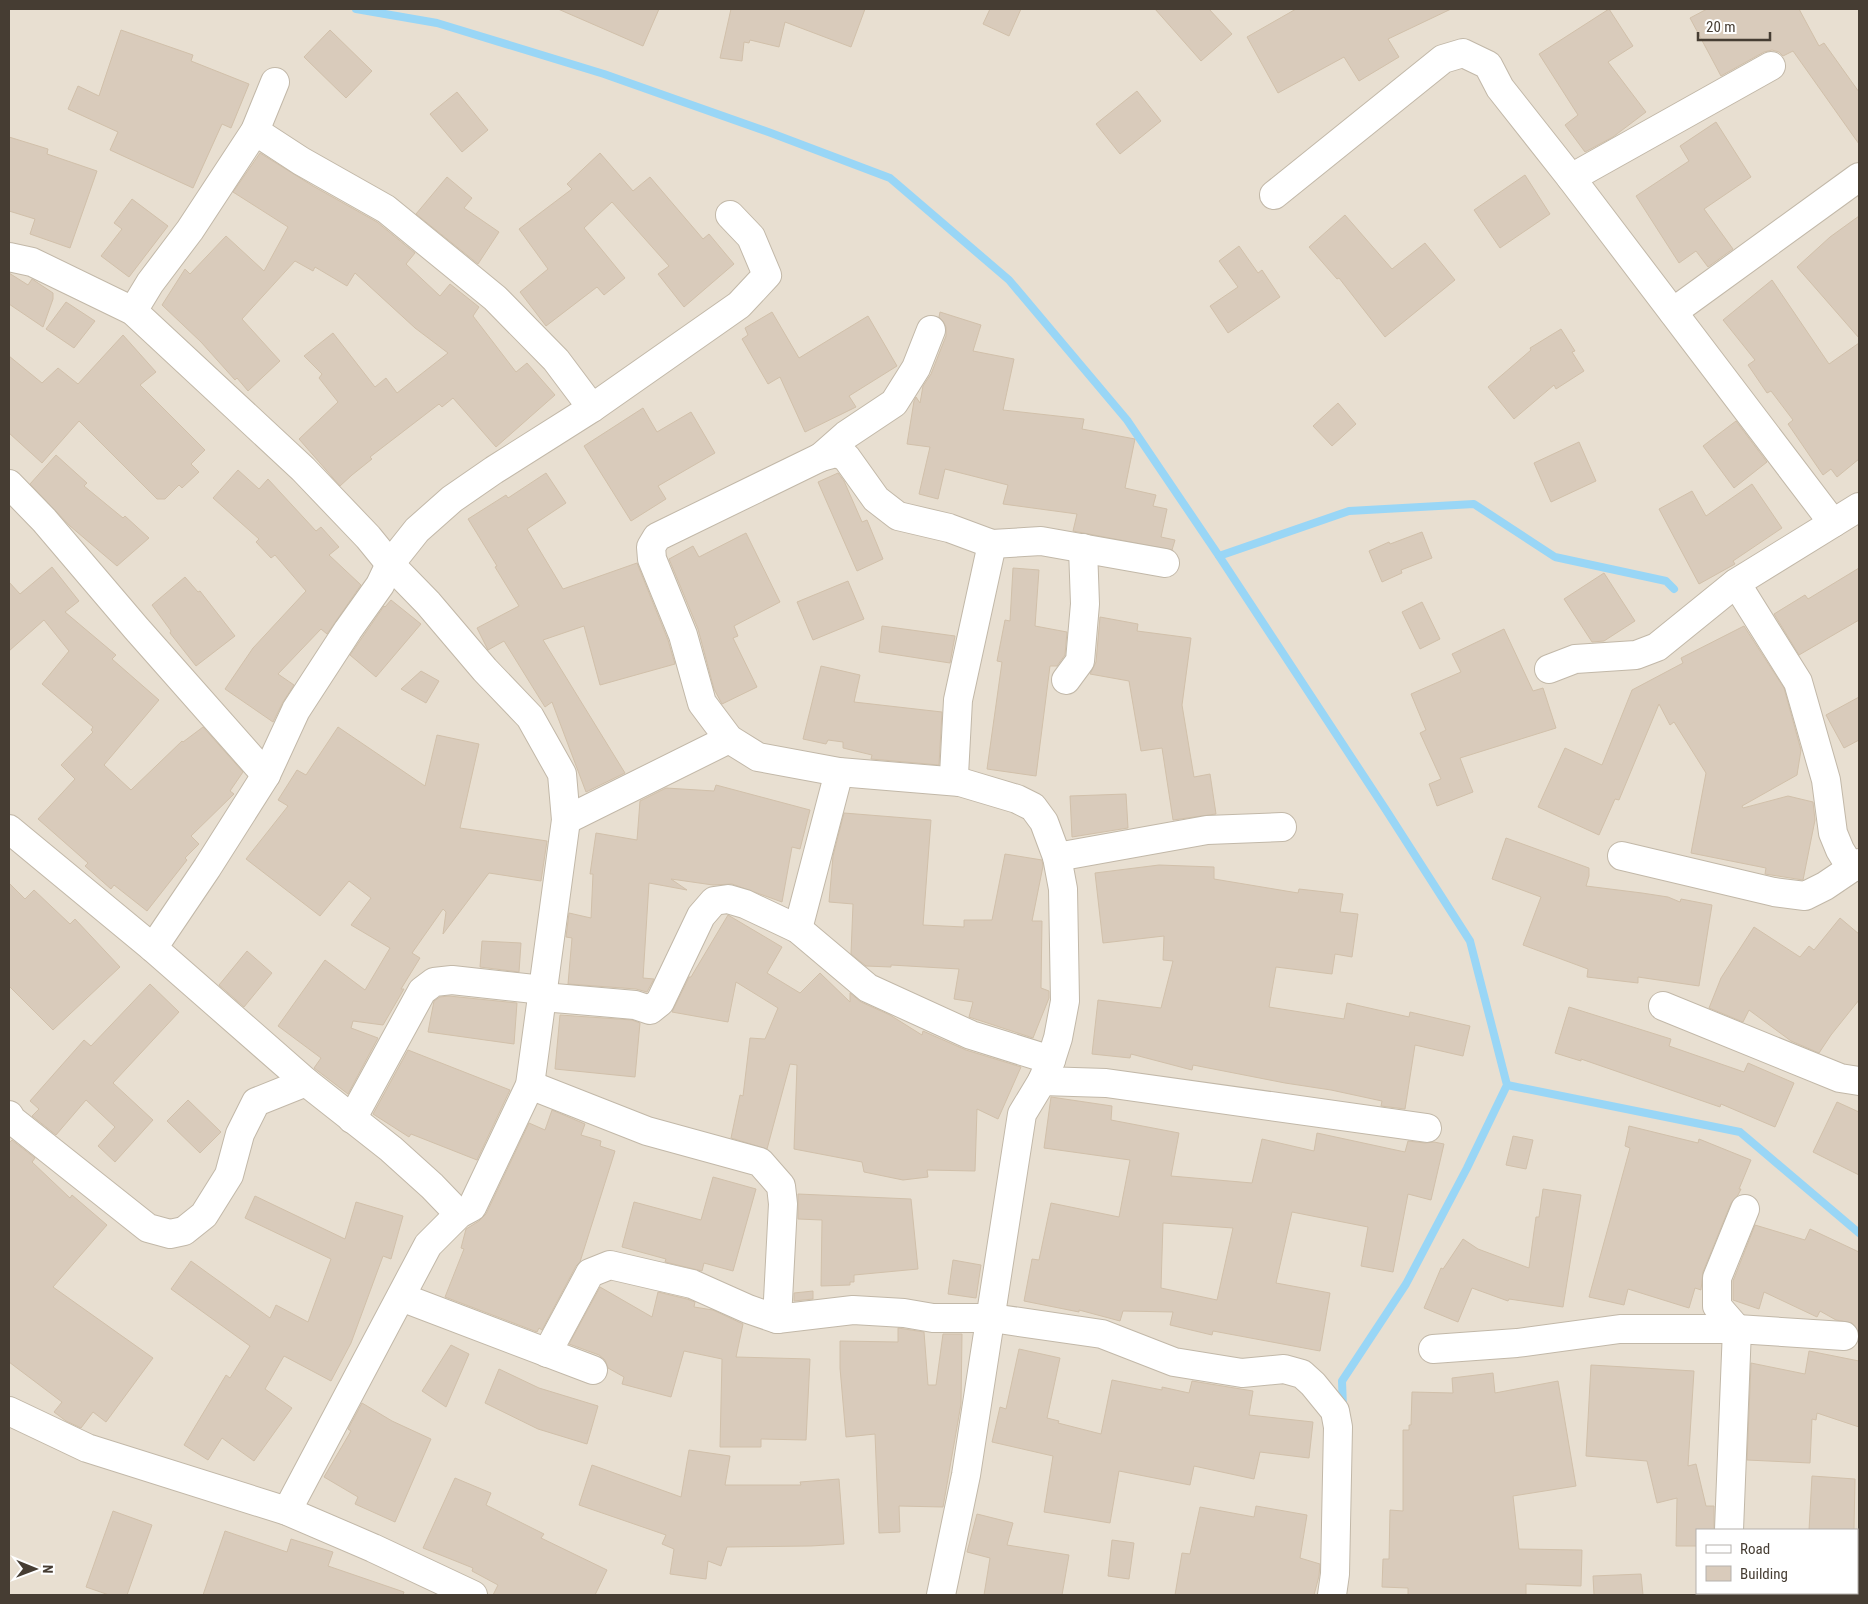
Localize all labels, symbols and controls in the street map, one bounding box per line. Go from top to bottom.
scale bar [1698,10,1770,42]
text: 20 m [1706,18,1736,36]
legend [1696,1529,1858,1594]
text: Road [1740,1540,1770,1558]
north arrow [10,1544,60,1594]
text: N [40,1565,56,1574]
text: Building [1740,1565,1788,1583]

